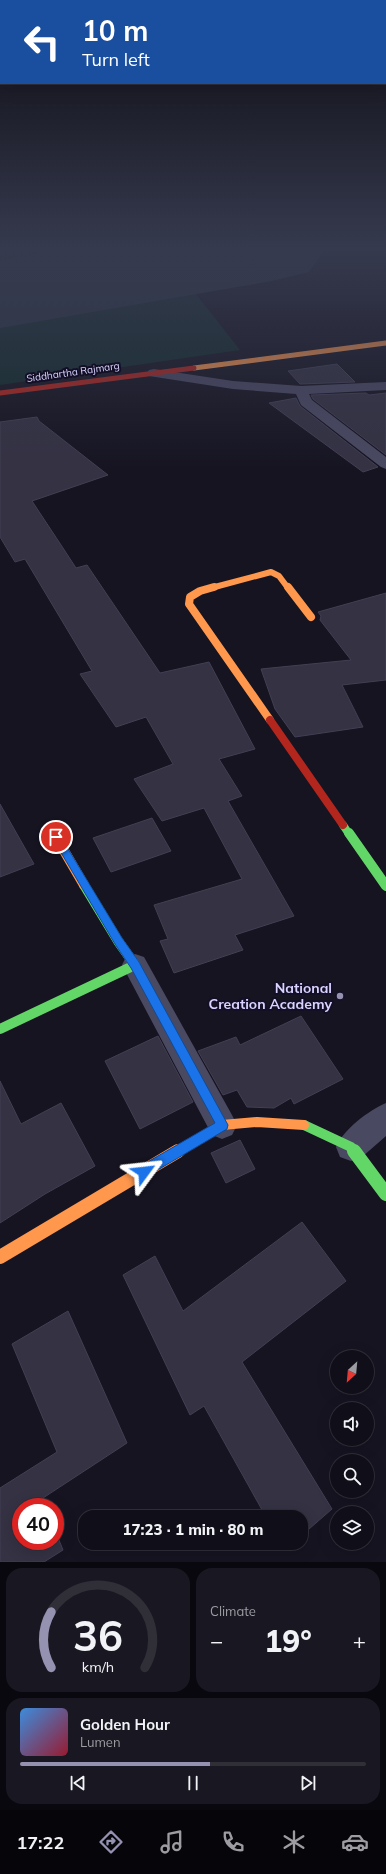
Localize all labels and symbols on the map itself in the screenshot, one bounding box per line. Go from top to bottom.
street label: Siddhartha Rajmarg [26,359,120,385]
pin [39,820,73,854]
place label: National Creation Academy [209,979,332,1013]
marker: National Creation Academy [335,991,345,1001]
position arrow [123,1151,165,1193]
north arrow [330,1350,374,1394]
speed limit sign: 40 [12,1498,64,1550]

